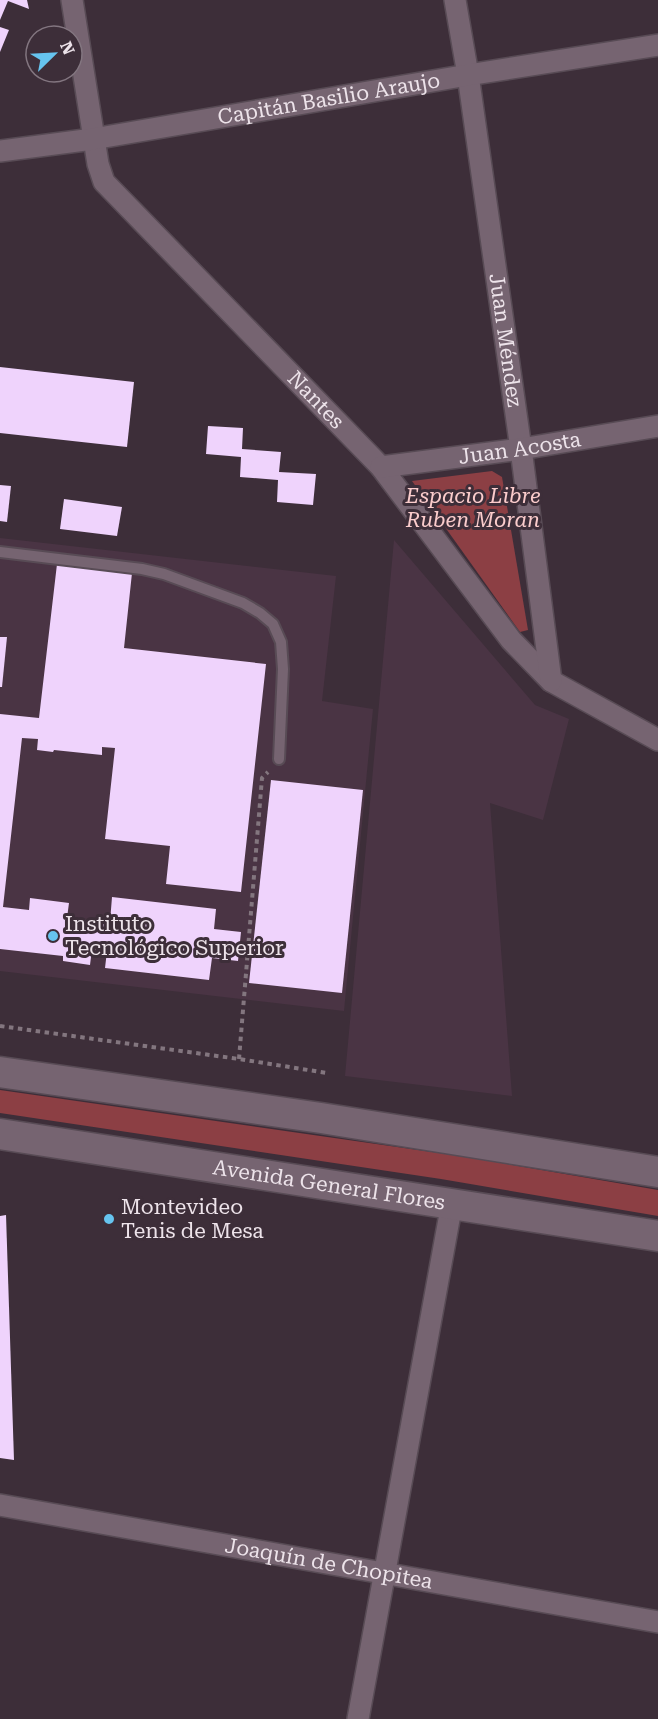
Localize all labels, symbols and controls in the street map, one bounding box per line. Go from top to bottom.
north arrow [24,24,84,84]
text: N [56,39,78,58]
street label: Capitán Basilio Araujo [216,68,442,130]
street label: Juan Méndez [484,272,527,409]
street label: Nantes [283,366,349,434]
street label: Juan Acosta [457,427,583,469]
park label: Espacio Libre Ruben Moran [404,484,541,532]
place label: Instituto Tecnológico Superior [65,912,284,960]
marker: Instituto Tecnológico Superior [46,929,60,943]
street label: Avenida General Flores [211,1155,447,1215]
place label: Montevideo Tenis de Mesa [121,1195,264,1243]
marker: Montevideo Tenis de Mesa [102,1212,116,1226]
street label: Joaquín de Chopitea [223,1533,435,1594]

